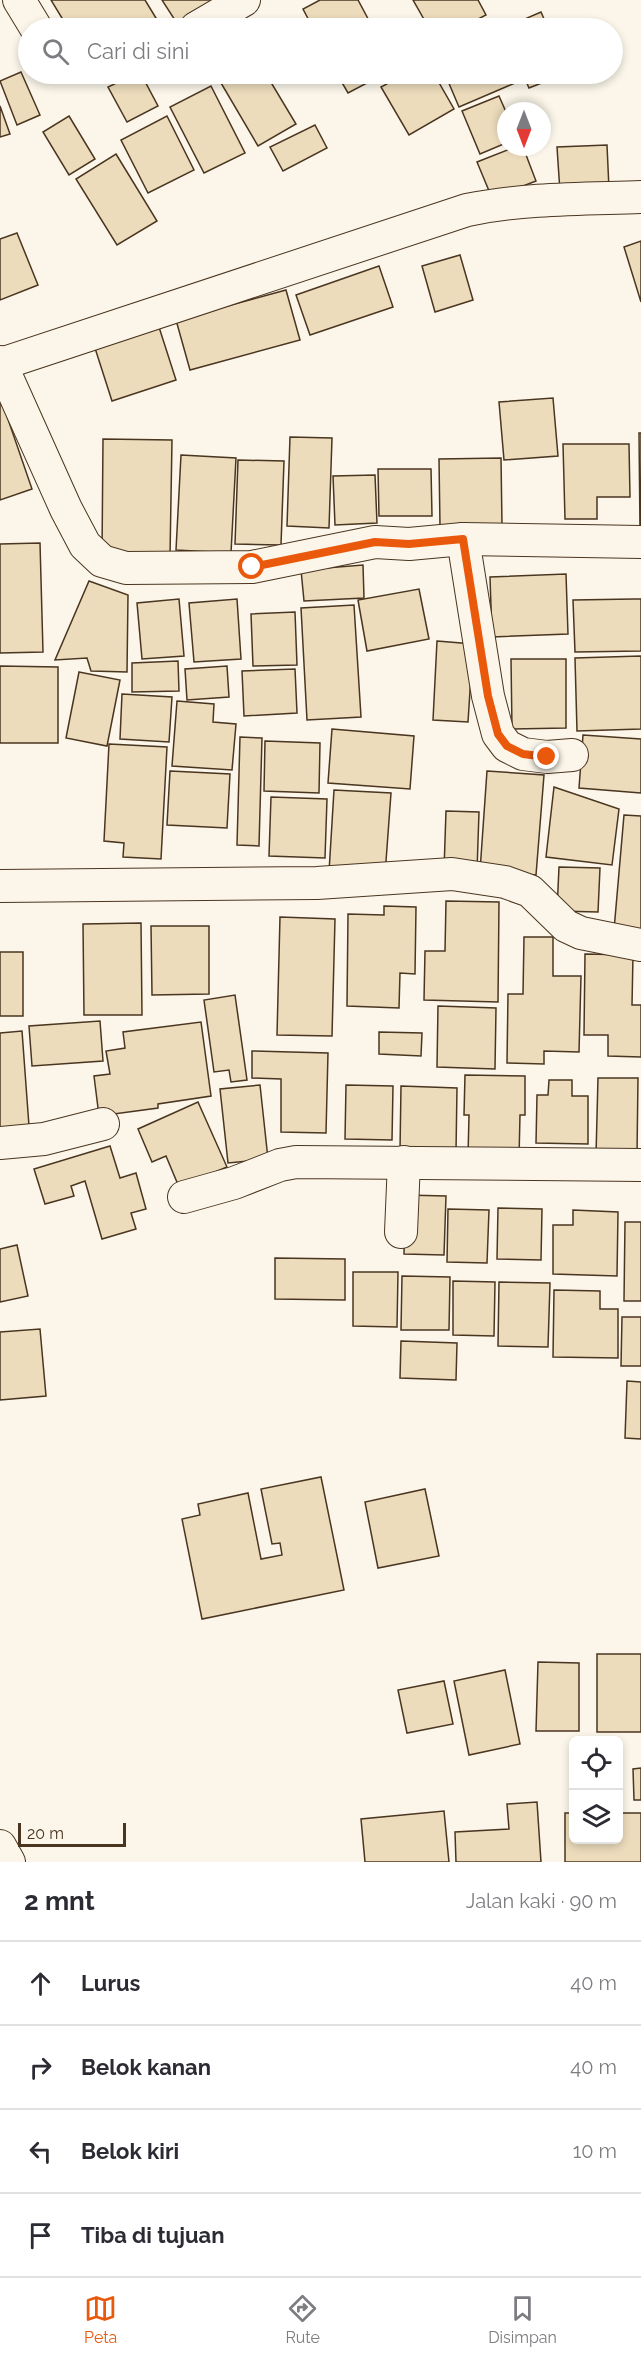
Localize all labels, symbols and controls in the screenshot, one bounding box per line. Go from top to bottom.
search box [18,18,623,84]
icon: search [39,35,72,68]
text: Cari di sini [87,38,189,64]
north arrow [497,102,551,156]
route start [238,553,264,579]
route end [533,743,559,769]
map controls [569,1736,623,1844]
button: locate [569,1736,623,1790]
button: layers [569,1790,623,1844]
scale bar [18,1820,126,1848]
text: 20 m [27,1824,64,1843]
text: 2 mnt [24,1886,95,1916]
text: Jalan kaki · 90 m [466,1889,617,1913]
icon: ahead [24,1967,57,2000]
text: Lurus [81,1970,140,1996]
text: 40 m [570,1971,617,1995]
icon: right [24,2051,57,2084]
text: Belok kanan [81,2054,211,2080]
text: 40 m [570,2055,617,2079]
icon: left [24,2135,57,2168]
text: Belok kiri [81,2138,179,2164]
text: 10 m [573,2139,617,2163]
icon: arrive [24,2219,57,2252]
text: Tiba di tujuan [81,2222,224,2248]
tab: Peta [84,2292,117,2347]
tab: Rute [285,2292,320,2347]
tab: Disimpan [488,2292,557,2347]

